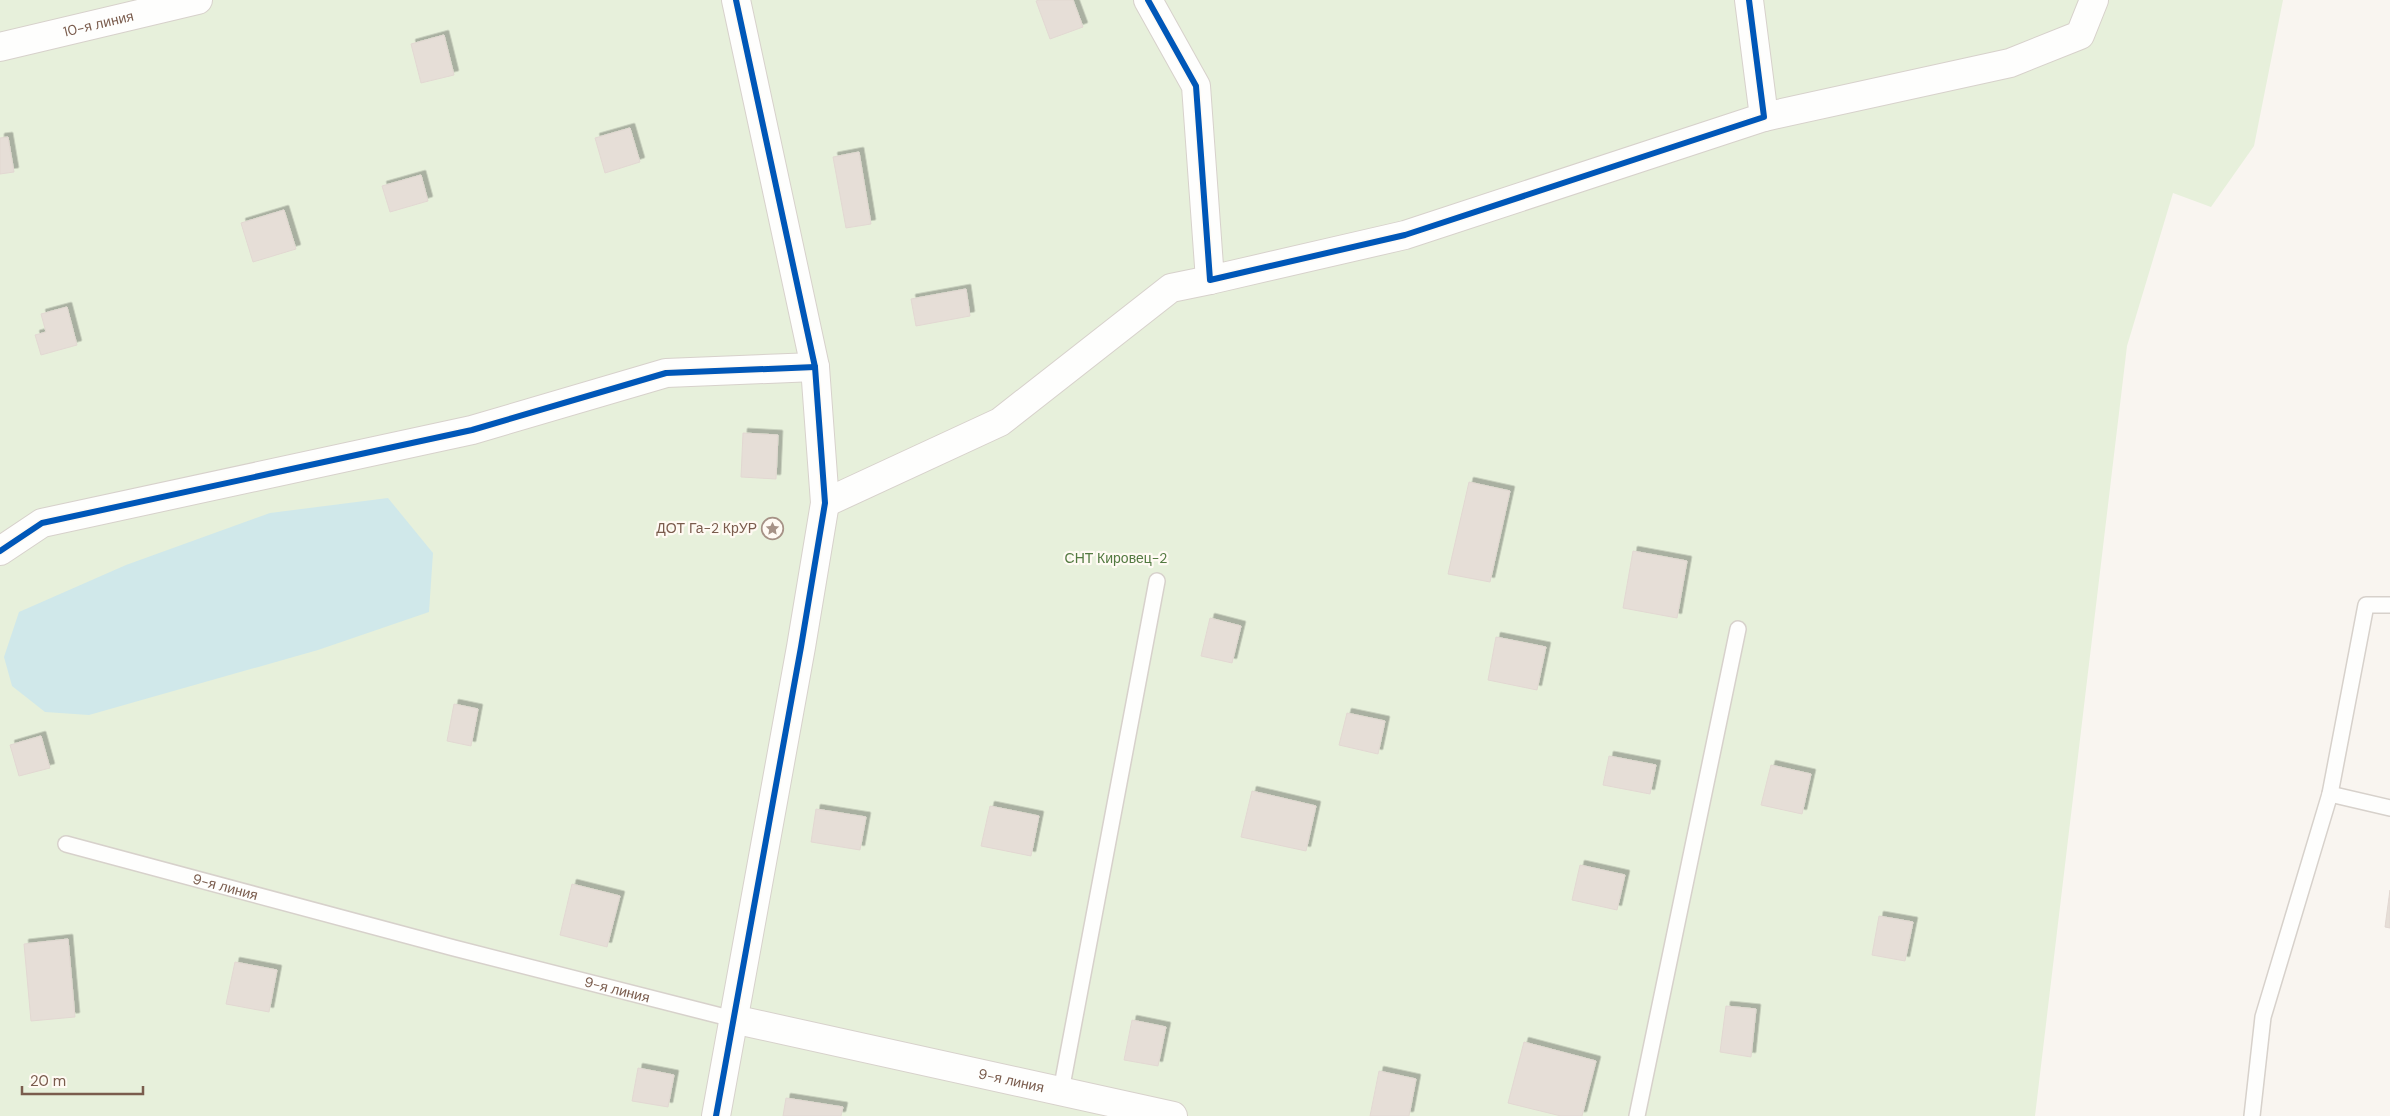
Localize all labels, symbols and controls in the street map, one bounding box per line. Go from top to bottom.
street label: 10-я линия [61,7,135,41]
place icon: ДОТ Га-2 КрУР [761,516,785,540]
place label: ДОТ Га-2 КрУР [656,519,757,537]
park label: СНТ Кировец-2 [1065,549,1167,567]
street label: 9-я линия [191,869,260,904]
street label: 9-я линия [582,973,652,1006]
scale bar [22,1064,144,1096]
street label: 9-я линия [977,1064,1046,1096]
text: 20 m [30,1071,66,1091]

